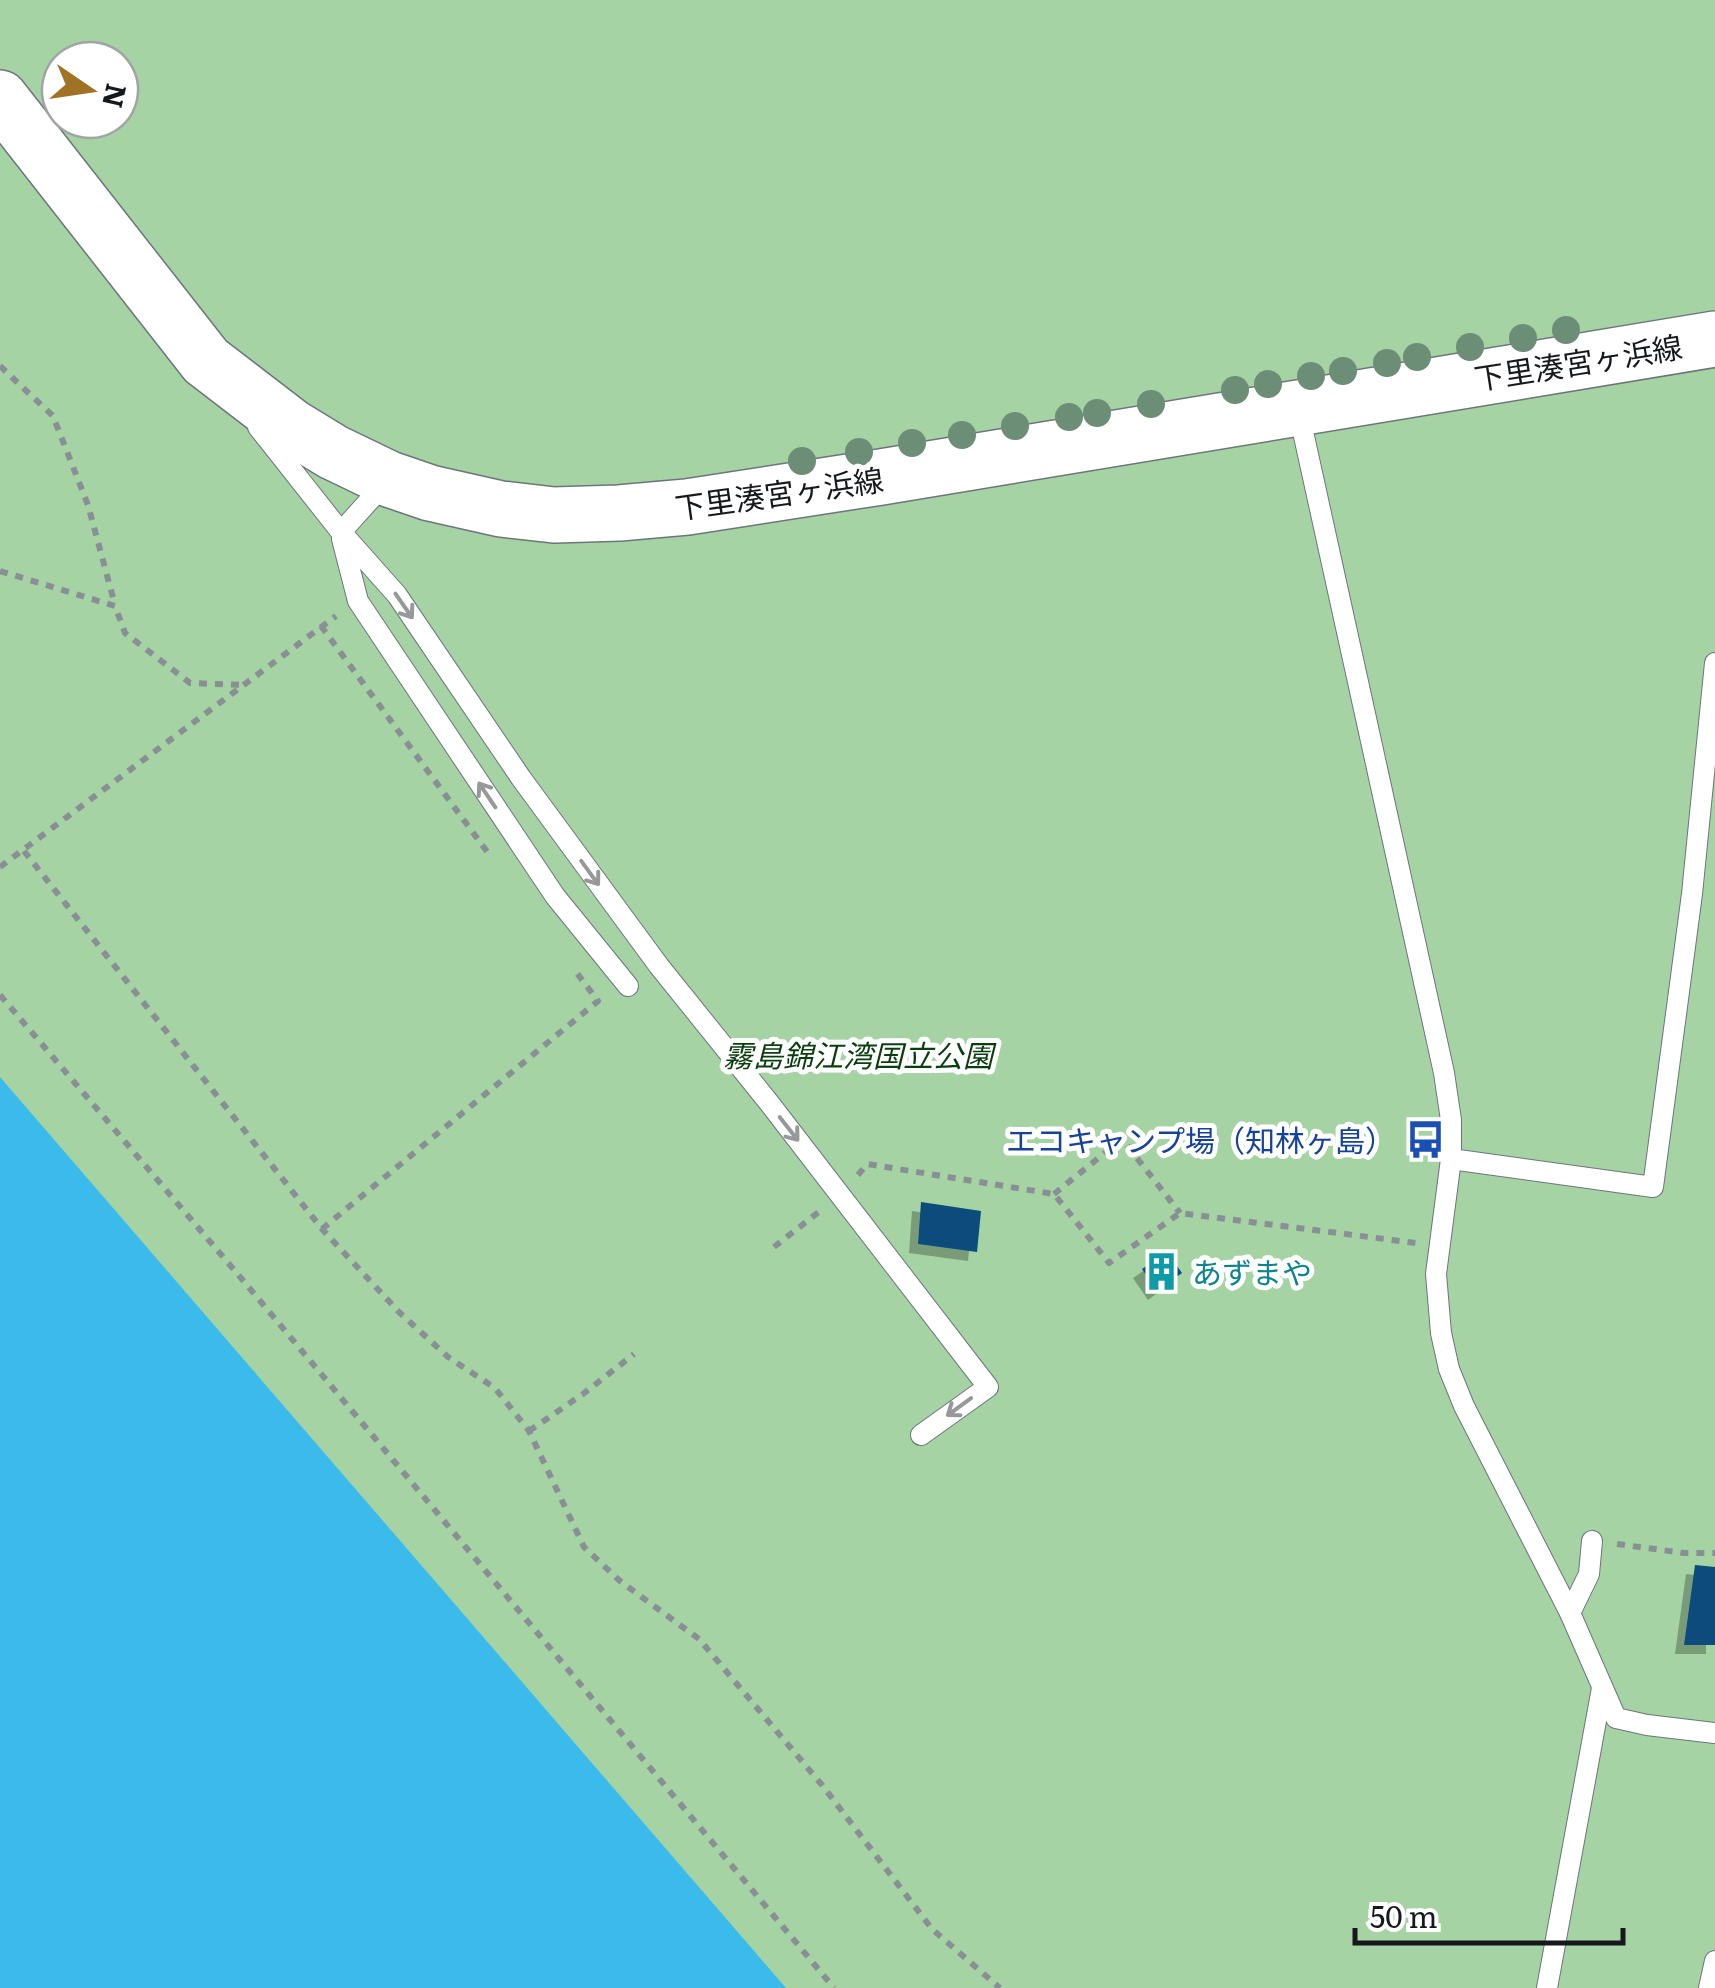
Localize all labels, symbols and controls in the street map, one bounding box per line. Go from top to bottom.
north arrow [40,40,140,140]
text: N [93,80,139,112]
street label: 下里湊宮ヶ浜線 [1471,323,1685,399]
street label: 下里湊宮ヶ浜線 [672,456,886,528]
one-way arrow [393,592,414,620]
one-way arrow [477,781,498,810]
one-way arrow [580,858,601,886]
park label: 霧島錦江湾国立公園 [723,1032,997,1076]
one-way arrow [778,1116,800,1142]
place label: エコキャンプ場（知林ヶ島） [1006,1117,1395,1161]
bus stop icon: エコキャンプ場（知林ヶ島） [1404,1118,1446,1160]
place label: あずまや [1192,1249,1312,1293]
building icon: あずまや [1141,1250,1183,1292]
one-way arrow [946,1396,974,1417]
scale bar [1355,1883,1622,1945]
text: 50 m [1370,1893,1438,1937]

